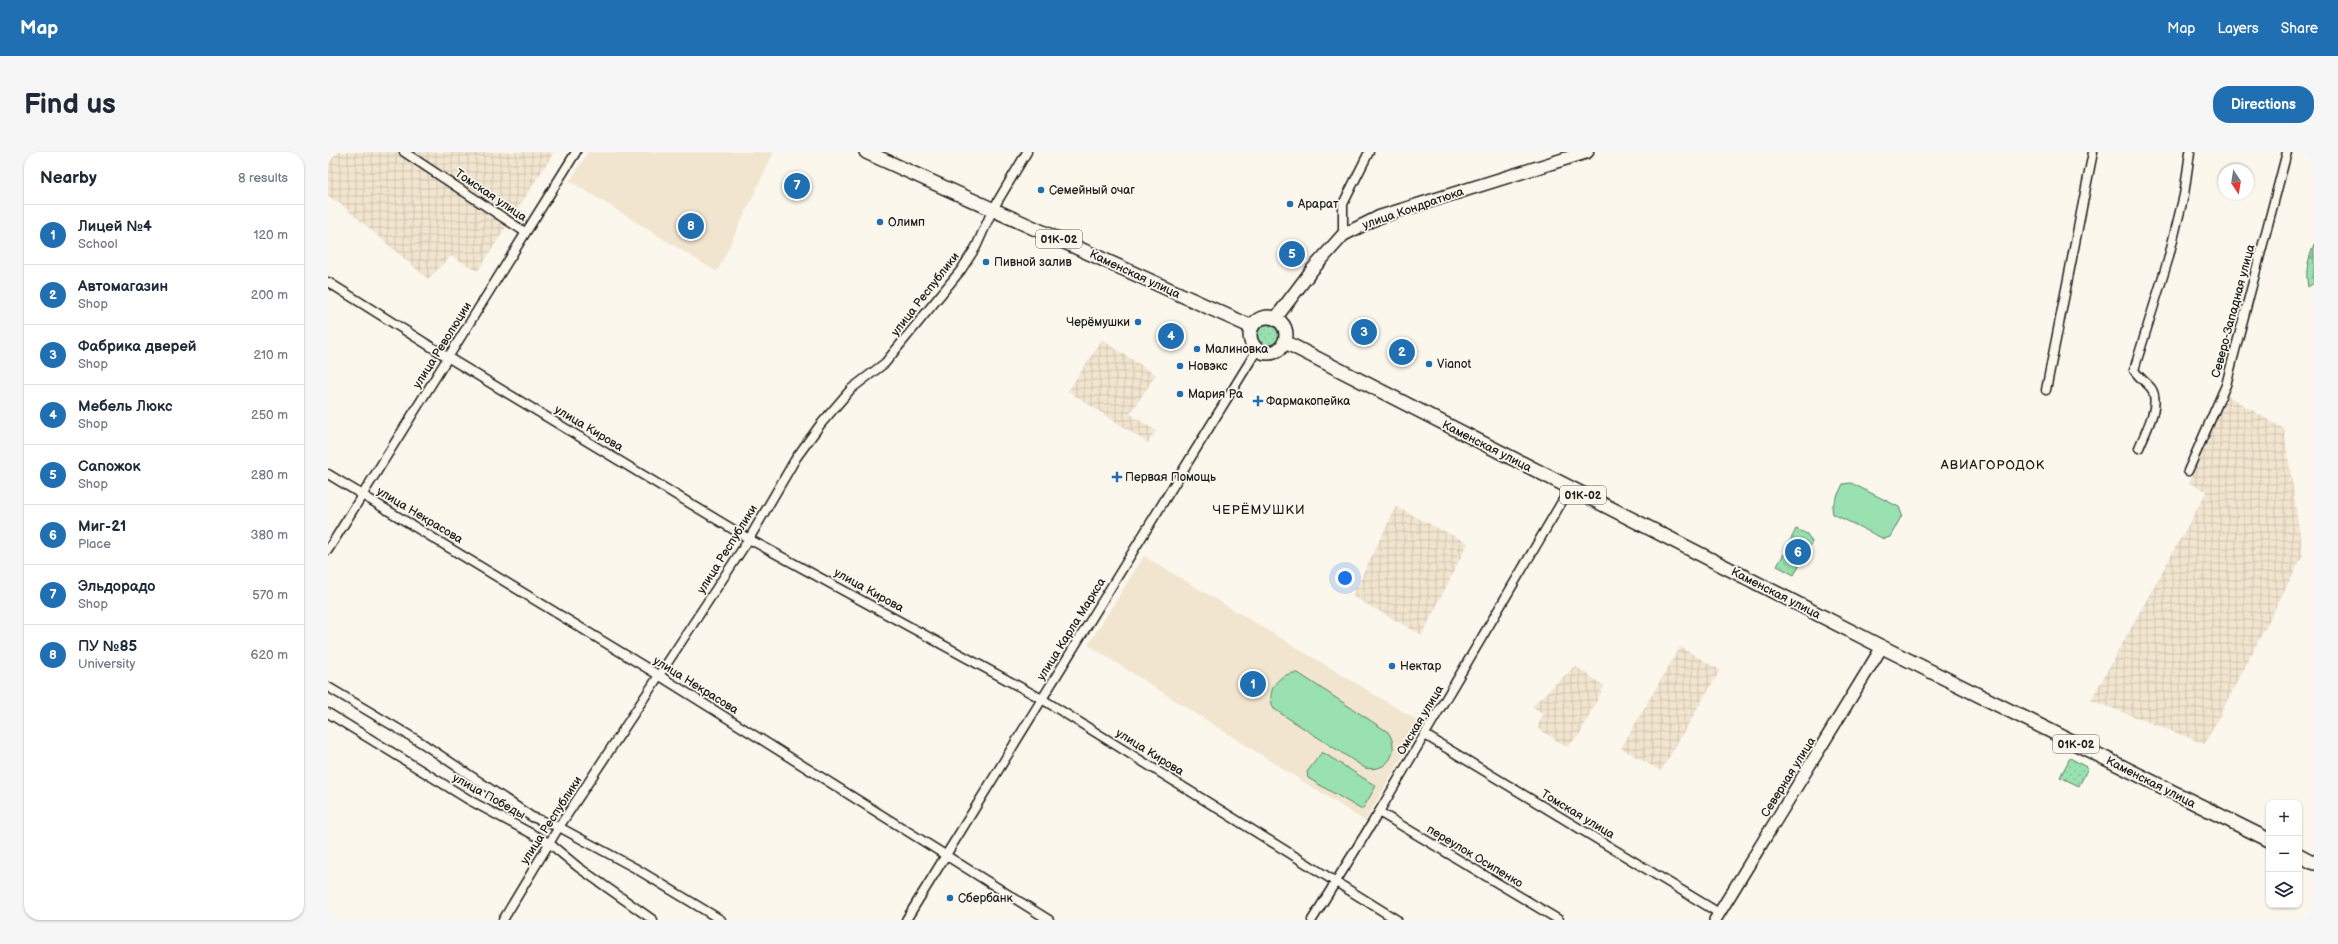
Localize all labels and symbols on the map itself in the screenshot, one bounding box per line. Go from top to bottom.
north arrow [2218,164,2254,200]
street label: Томская улица [452,166,529,225]
pin: 7 [784,171,810,201]
place label: Семейный очаг [1049,183,1135,198]
street label: улица Кондратюка [1361,184,1466,233]
marker: Семейный очаг [1036,185,1046,195]
place label: Арарат [1297,197,1339,212]
marker: Арарат [1285,199,1295,209]
pin: 8 [678,211,704,241]
place label: Олимп [888,215,925,230]
marker: Олимп [875,217,885,227]
road number: 01К-02 [1036,230,1082,248]
pin: 5 [1279,239,1305,269]
street label: Северо-Западная улица [2208,243,2259,380]
street label: Каменская улица [1087,247,1183,302]
street label: улица Республики [888,249,963,339]
place label: Пивной залив [994,255,1072,270]
marker: Пивной залив [981,257,991,267]
street label: улица Революции [410,299,475,391]
place label: Черёмушки [1066,315,1130,330]
marker: Черёмушки [1133,317,1143,327]
pin: 3 [1351,317,1377,347]
pin: 4 [1158,321,1184,351]
pin: 2 [1389,337,1415,367]
place label: Малиновка [1205,342,1268,357]
marker: Малиновка [1192,344,1202,354]
place label: Vianot [1437,357,1471,372]
place label: Новэкс [1188,359,1228,374]
marker: Vianot [1424,359,1434,369]
marker: Новэкс [1175,361,1185,371]
place label: Мария Ра [1188,387,1243,402]
marker: Мария Ра [1175,389,1185,399]
place label: Фармакопейка [1266,394,1350,409]
marker: Фармакопейка [1253,396,1263,406]
street label: улица Кирова [552,402,626,455]
street label: Каменская улица [1439,417,1534,475]
district label: АВИАГОРОДОК [1940,457,2045,473]
place label: Первая Помощь [1125,470,1216,485]
marker: Первая Помощь [1112,472,1122,482]
street label: улица Некрасова [374,484,466,547]
road number: 01К-02 [1560,486,1606,504]
street label: улица Республики [694,502,761,597]
district label: ЧЕРЁМУШКИ [1212,502,1306,518]
pin: 6 [1785,537,1811,567]
street label: Каменская улица [1728,564,1823,622]
street label: улица Кирова [831,565,906,616]
your location [1335,568,1355,588]
street label: улица Карла Маркса [1034,575,1109,683]
street label: улица Некрасова [650,653,741,718]
place label: Нектар [1400,659,1441,674]
marker: Нектар [1387,661,1397,671]
pin: 1 [1240,669,1266,699]
street label: Омская улица [1394,683,1447,758]
street label: улица Кирова [1113,726,1186,779]
street label: Северная улица [1758,734,1819,820]
road number: 01К-02 [2053,735,2099,753]
street label: Каменская улица [2103,753,2198,811]
street label: улица Победы [450,770,528,823]
street label: улица Республики [517,773,586,867]
street label: Томская улица [1538,787,1617,842]
street label: переулок Осипенко [1424,822,1525,891]
place label: Сбербанк [958,891,1014,906]
marker: Сбербанк [945,893,955,903]

